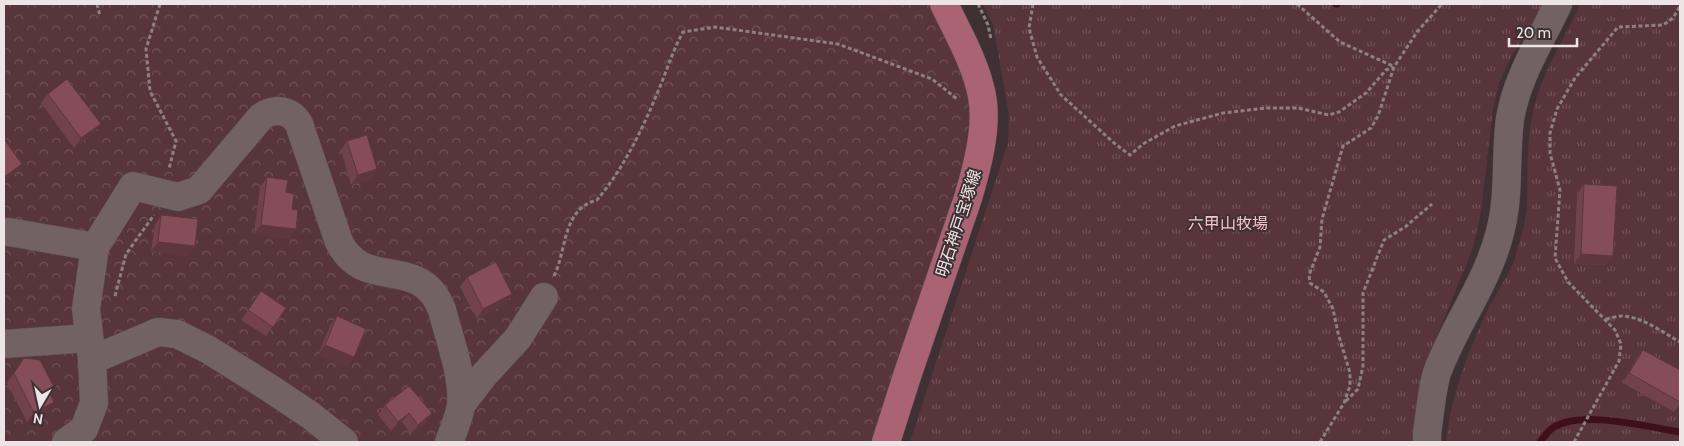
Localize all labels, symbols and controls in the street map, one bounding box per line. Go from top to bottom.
scale bar [1509,15,1576,47]
text: 20 m [1516,24,1551,42]
street label: 明石神戸宝塚線 [932,167,985,279]
park label: 六甲山牧場 [1188,214,1268,233]
north arrow [15,381,65,431]
text: N [32,409,44,429]

